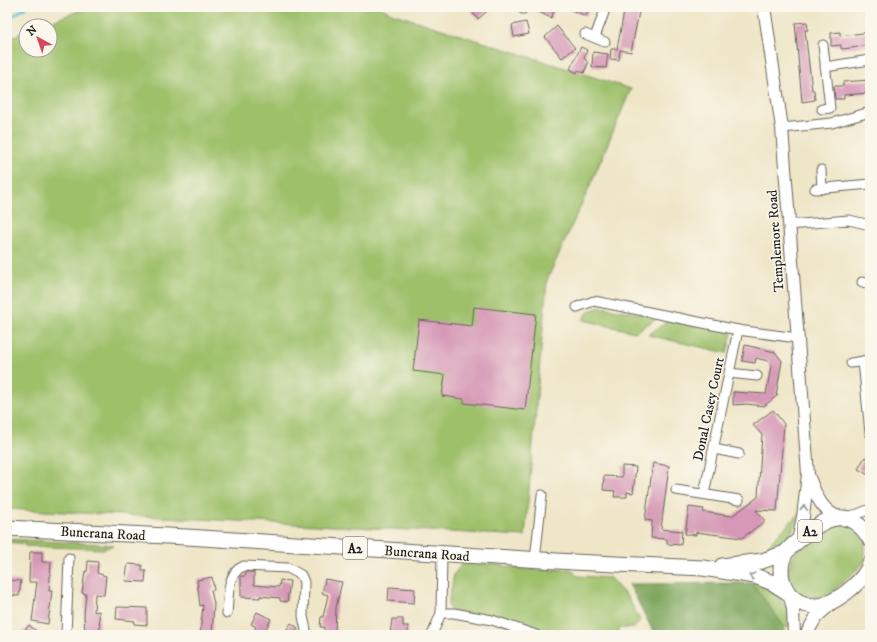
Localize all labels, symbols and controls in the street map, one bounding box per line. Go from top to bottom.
north arrow [18,18,58,58]
text: N [24,23,40,39]
street label: Templemore Road [763,189,789,293]
street label: Donal Casey Court [689,355,729,463]
one-way arrow [800,505,809,511]
road number: A2 [798,520,822,542]
street label: Buncrana Road [60,523,146,545]
road number: A2 [343,537,367,559]
street label: Buncrana Road [384,542,470,566]
one-way arrow [748,572,755,581]

